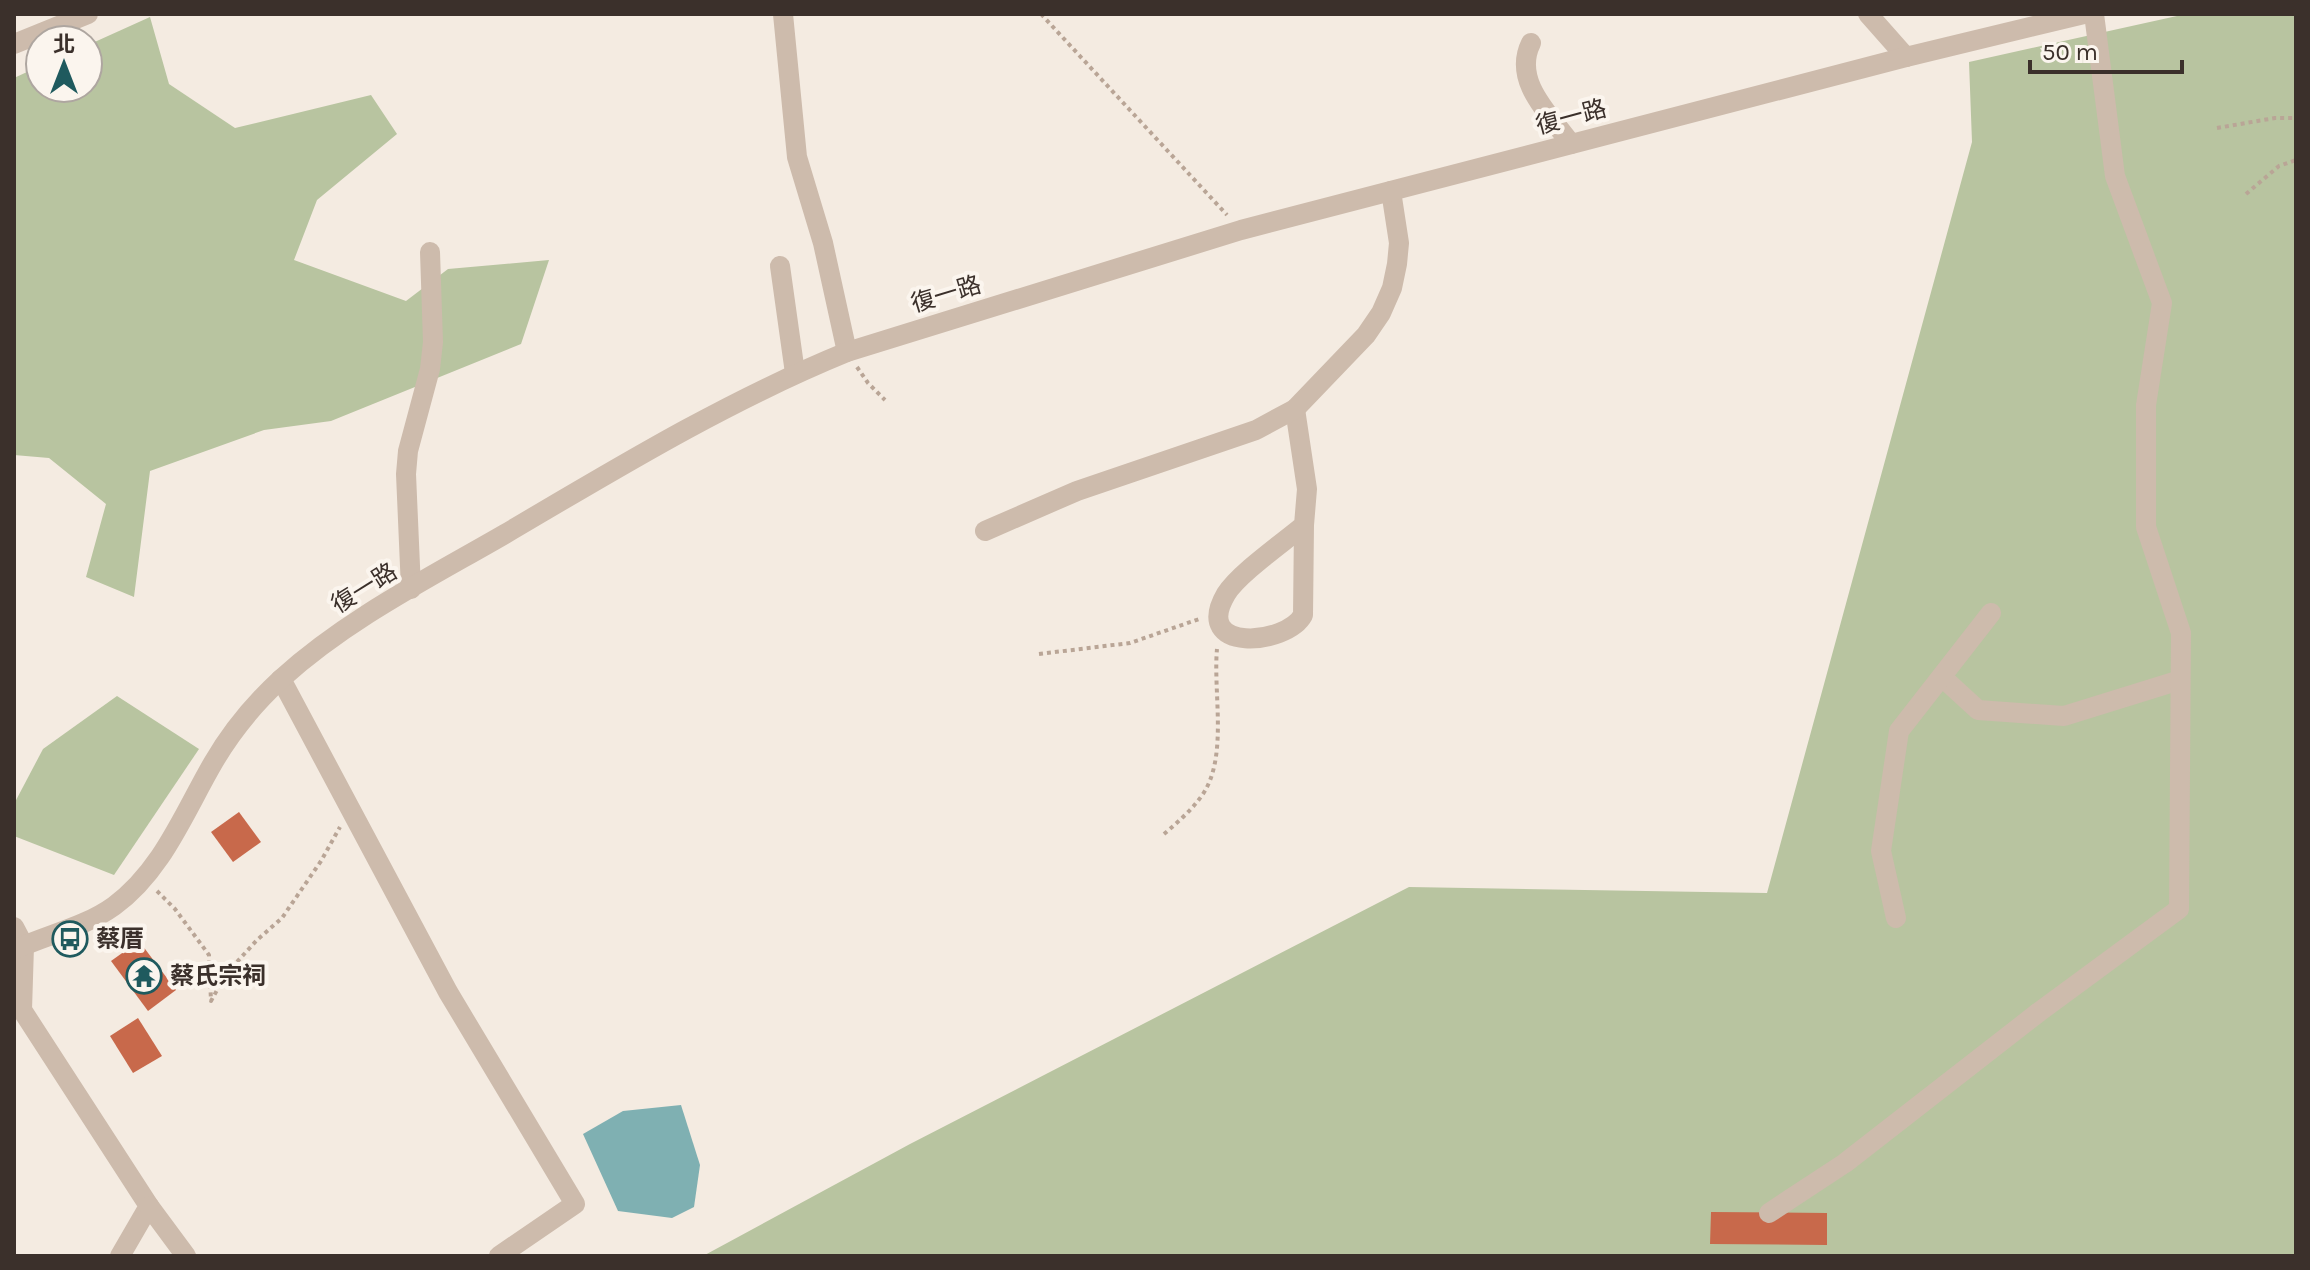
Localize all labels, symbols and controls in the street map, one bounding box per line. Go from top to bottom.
north arrow [24,24,104,104]
scale bar [2030,24,2182,74]
text: 北 [53,32,75,58]
text: 50 m [2042,38,2098,66]
street label: 復一路 [1533,94,1609,140]
street label: 復一路 [907,270,985,318]
street label: 復一路 [326,557,402,619]
bus stop icon: 蔡厝 [51,920,89,958]
place label: 蔡厝 [96,925,144,953]
temple icon: 蔡氏宗祠 [125,957,163,995]
place label: 蔡氏宗祠 [170,962,266,990]

